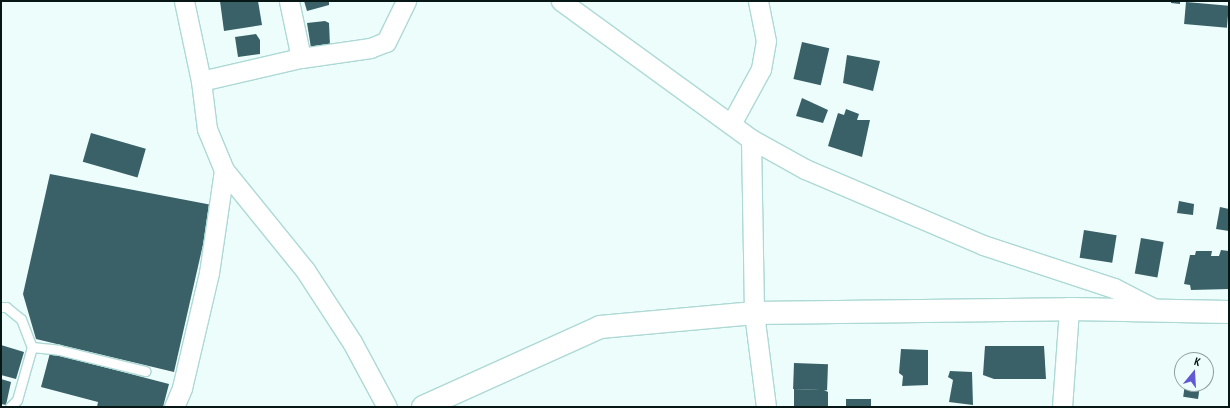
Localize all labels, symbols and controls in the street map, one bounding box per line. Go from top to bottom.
north arrow [1174,352,1214,392]
text: K [1193,354,1202,369]

